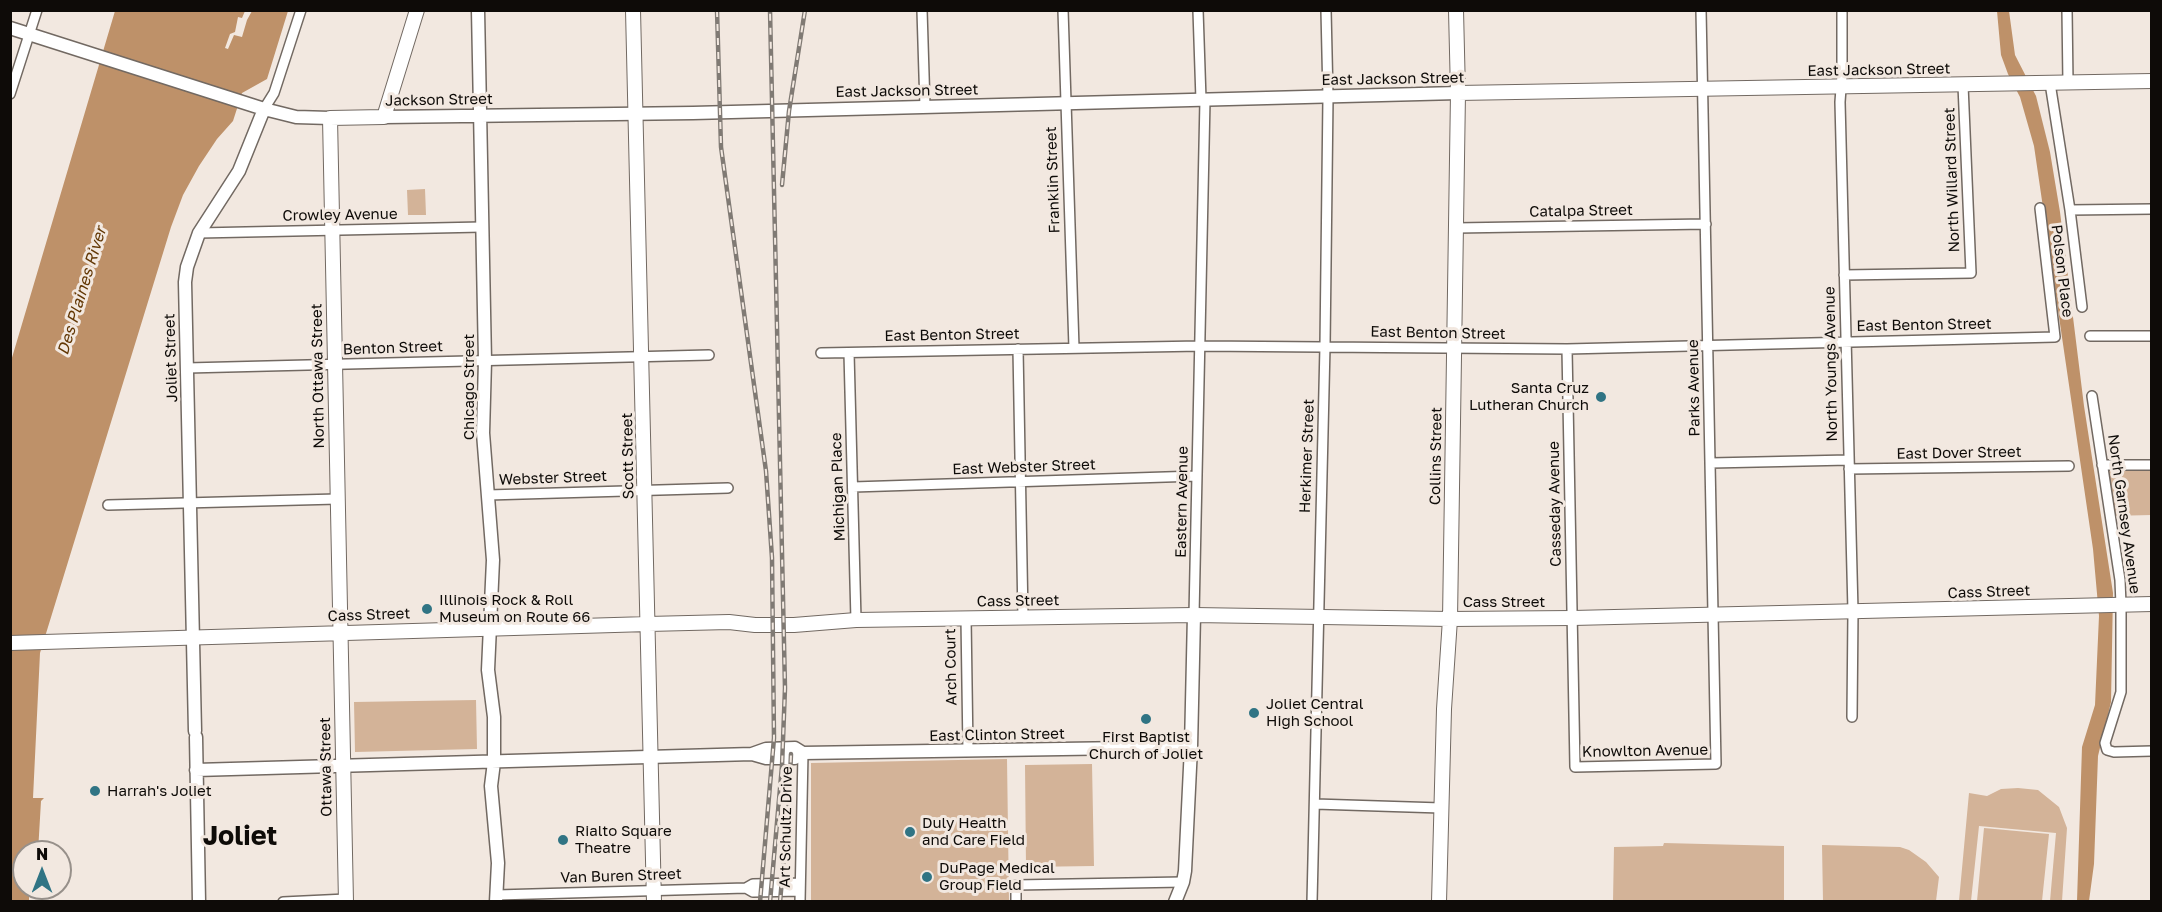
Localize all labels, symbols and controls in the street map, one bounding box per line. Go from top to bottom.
street label: East Jackson Street [1807,60,1951,80]
street label: East Jackson Street [1321,69,1465,89]
street label: East Jackson Street [835,81,979,101]
street label: Jackson Street [385,90,493,110]
street label: North Willard Street [1940,107,1964,253]
street label: Franklin Street [1042,126,1064,234]
street label: Catalpa Street [1529,201,1633,221]
street label: Crowley Avenue [282,205,398,225]
street label: Polson Place [2047,224,2077,318]
water label: Des Plaines River [53,225,111,357]
street label: North Youngs Avenue [1821,286,1841,442]
street label: North Ottawa Street [308,303,328,449]
street label: Joliet Street [160,313,182,403]
street label: East Benton Street [1856,315,1992,335]
street label: East Benton Street [1370,323,1506,343]
street label: East Benton Street [884,325,1020,345]
street label: Chicago Street [460,334,478,440]
street label: Benton Street [343,337,443,359]
street label: Parks Avenue [1684,339,1704,437]
place label: Santa Cruz Lutheran Church [1469,379,1589,414]
marker: Santa Cruz Lutheran Church [1594,390,1608,404]
street label: Herkimer Street [1296,399,1318,513]
street label: Collins Street [1426,407,1446,505]
street label: Scott Street [618,412,638,500]
street label: Michigan Place [827,432,849,542]
street label: North Garnsey Avenue [2104,433,2144,595]
street label: Casseday Avenue [1545,441,1565,567]
street label: East Dover Street [1896,443,2022,463]
street label: Eastern Avenue [1172,446,1192,558]
street label: East Webster Street [952,456,1096,478]
street label: Webster Street [499,467,607,489]
street label: Cass Street [1947,582,2031,602]
place label: Illinois Rock & Roll Museum on Route 66 [439,591,590,626]
street label: Cass Street [976,591,1060,611]
street label: Cass Street [1463,593,1545,611]
marker: Illinois Rock & Roll Museum on Route 66 [420,602,434,616]
street label: Cass Street [327,605,411,625]
street label: Arch Court [941,628,961,706]
place label: Joliet Central High School [1266,695,1364,730]
marker: Joliet Central High School [1247,706,1261,720]
marker: First Baptist Church of Joliet [1139,712,1153,726]
street label: Ottawa Street [316,717,336,817]
street label: East Clinton Street [929,725,1065,745]
place label: First Baptist Church of Joliet [1089,728,1203,763]
street label: Knowlton Avenue [1582,741,1708,761]
street label: Art Schultz Drive [776,766,796,888]
place label: Harrah's Joliet [107,782,212,800]
marker: Harrah's Joliet [88,784,102,798]
place label: Duly Health and Care Field [922,814,1025,849]
district label: Joliet [203,820,277,852]
place label: Rialto Square Theatre [575,822,672,857]
marker: Duly Health and Care Field [903,825,917,839]
marker: Rialto Square Theatre [556,833,570,847]
north arrow [12,840,72,900]
text: N [36,844,48,864]
place label: DuPage Medical Group Field [939,859,1055,894]
street label: Van Buren Street [560,865,682,887]
marker: DuPage Medical Group Field [920,870,934,884]

